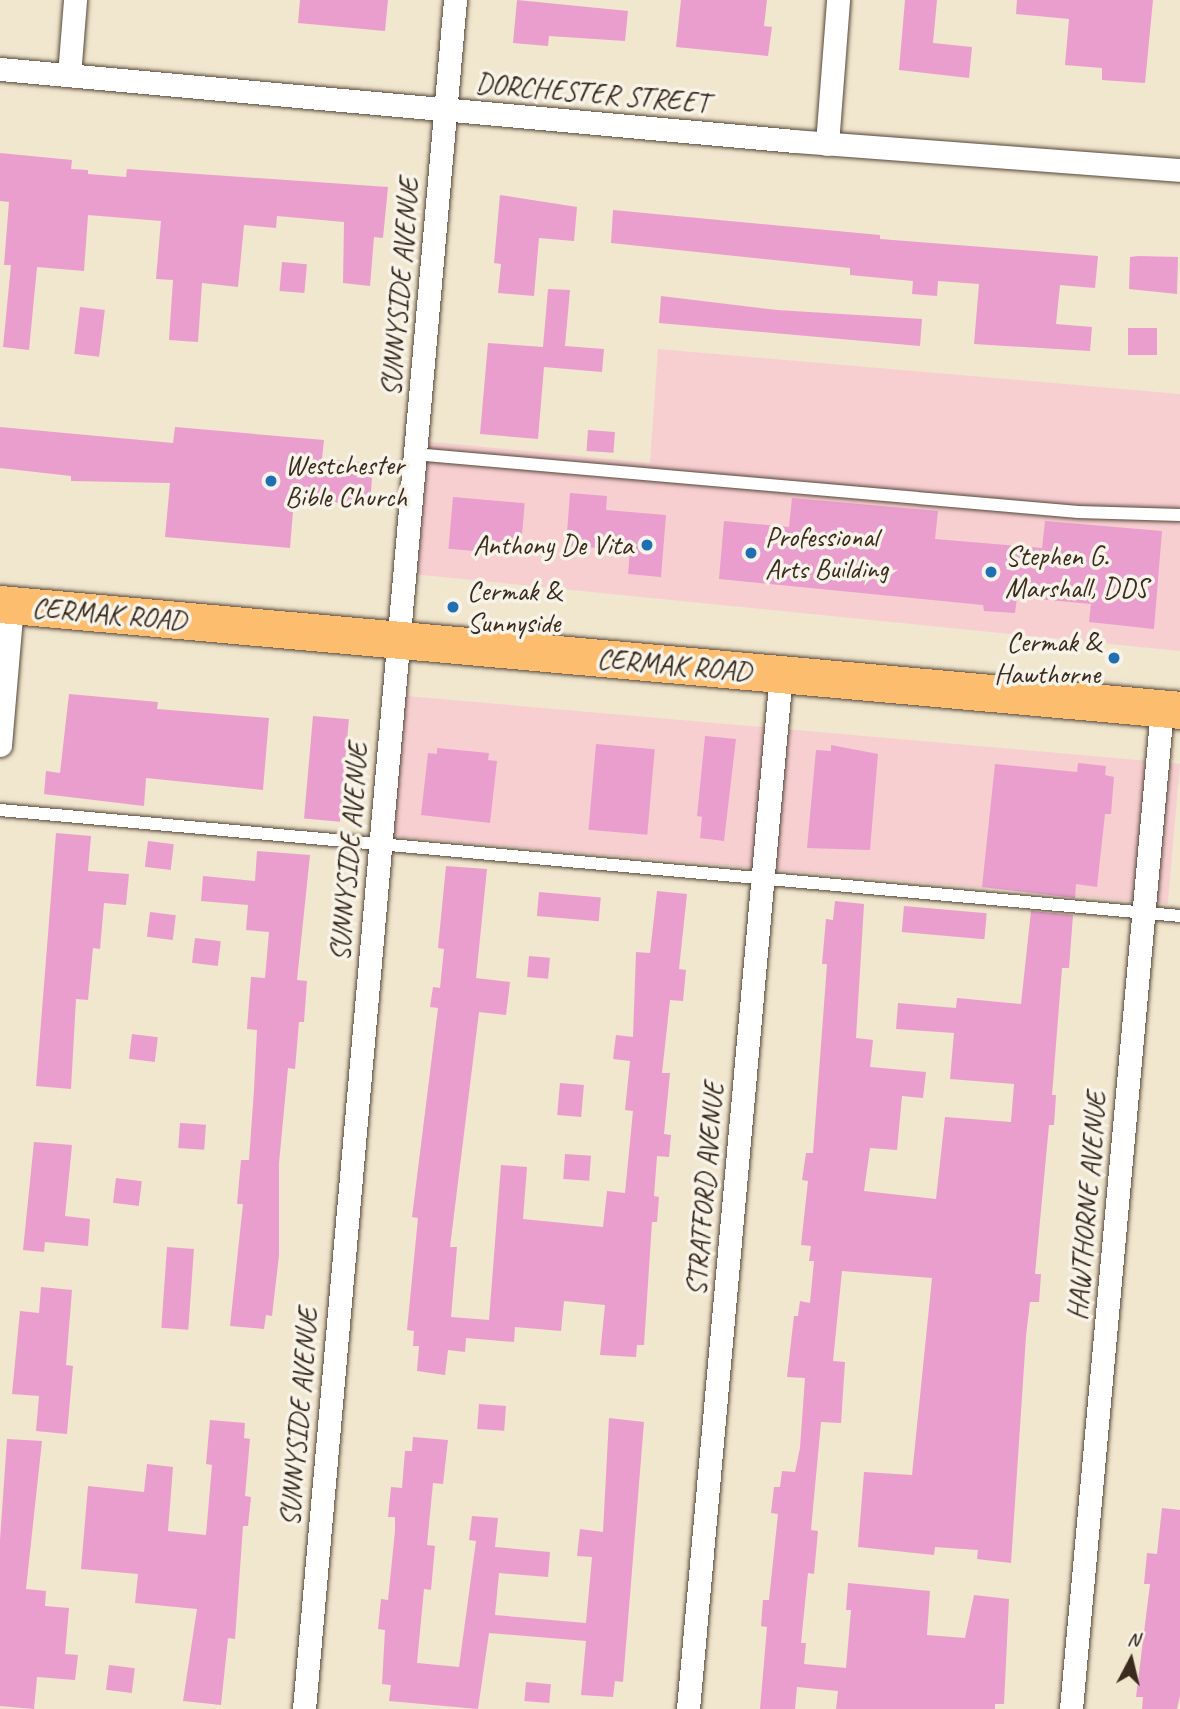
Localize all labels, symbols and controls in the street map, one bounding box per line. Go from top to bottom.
street label: DORCHESTER STREET [474,66,710,120]
street label: SUNNYSIDE AVENUE [374,176,426,398]
place label: Westchester Bible Church [285,448,408,514]
marker: Westchester Bible Church [263,473,279,489]
place label: Professional Arts Building [765,520,888,586]
place label: Anthony De Vita [474,528,633,562]
marker: Anthony De Vita [639,537,655,553]
place label: Stephen G. Marshall, DDS [1005,539,1148,605]
marker: Professional Arts Building [743,545,759,561]
marker: Stephen G. Marshall, DDS [983,564,999,580]
place label: Cermak & Sunnyside [467,574,561,640]
street label: CERMAK ROAD [30,590,188,638]
marker: Cermak & Sunnyside [445,599,461,615]
place label: Cermak & Hawthorne [994,625,1100,691]
street label: CERMAK ROAD [595,641,753,689]
marker: Cermak & Hawthorne [1106,650,1122,666]
street label: SUNNYSIDE AVENUE [323,741,375,963]
street label: STRATFORD AVENUE [679,1080,731,1298]
street label: HAWTHORNE AVENUE [1060,1090,1114,1322]
street label: SUNNYSIDE AVENUE [273,1306,325,1528]
north arrow [1096,1625,1166,1695]
text: N [1126,1627,1141,1652]

